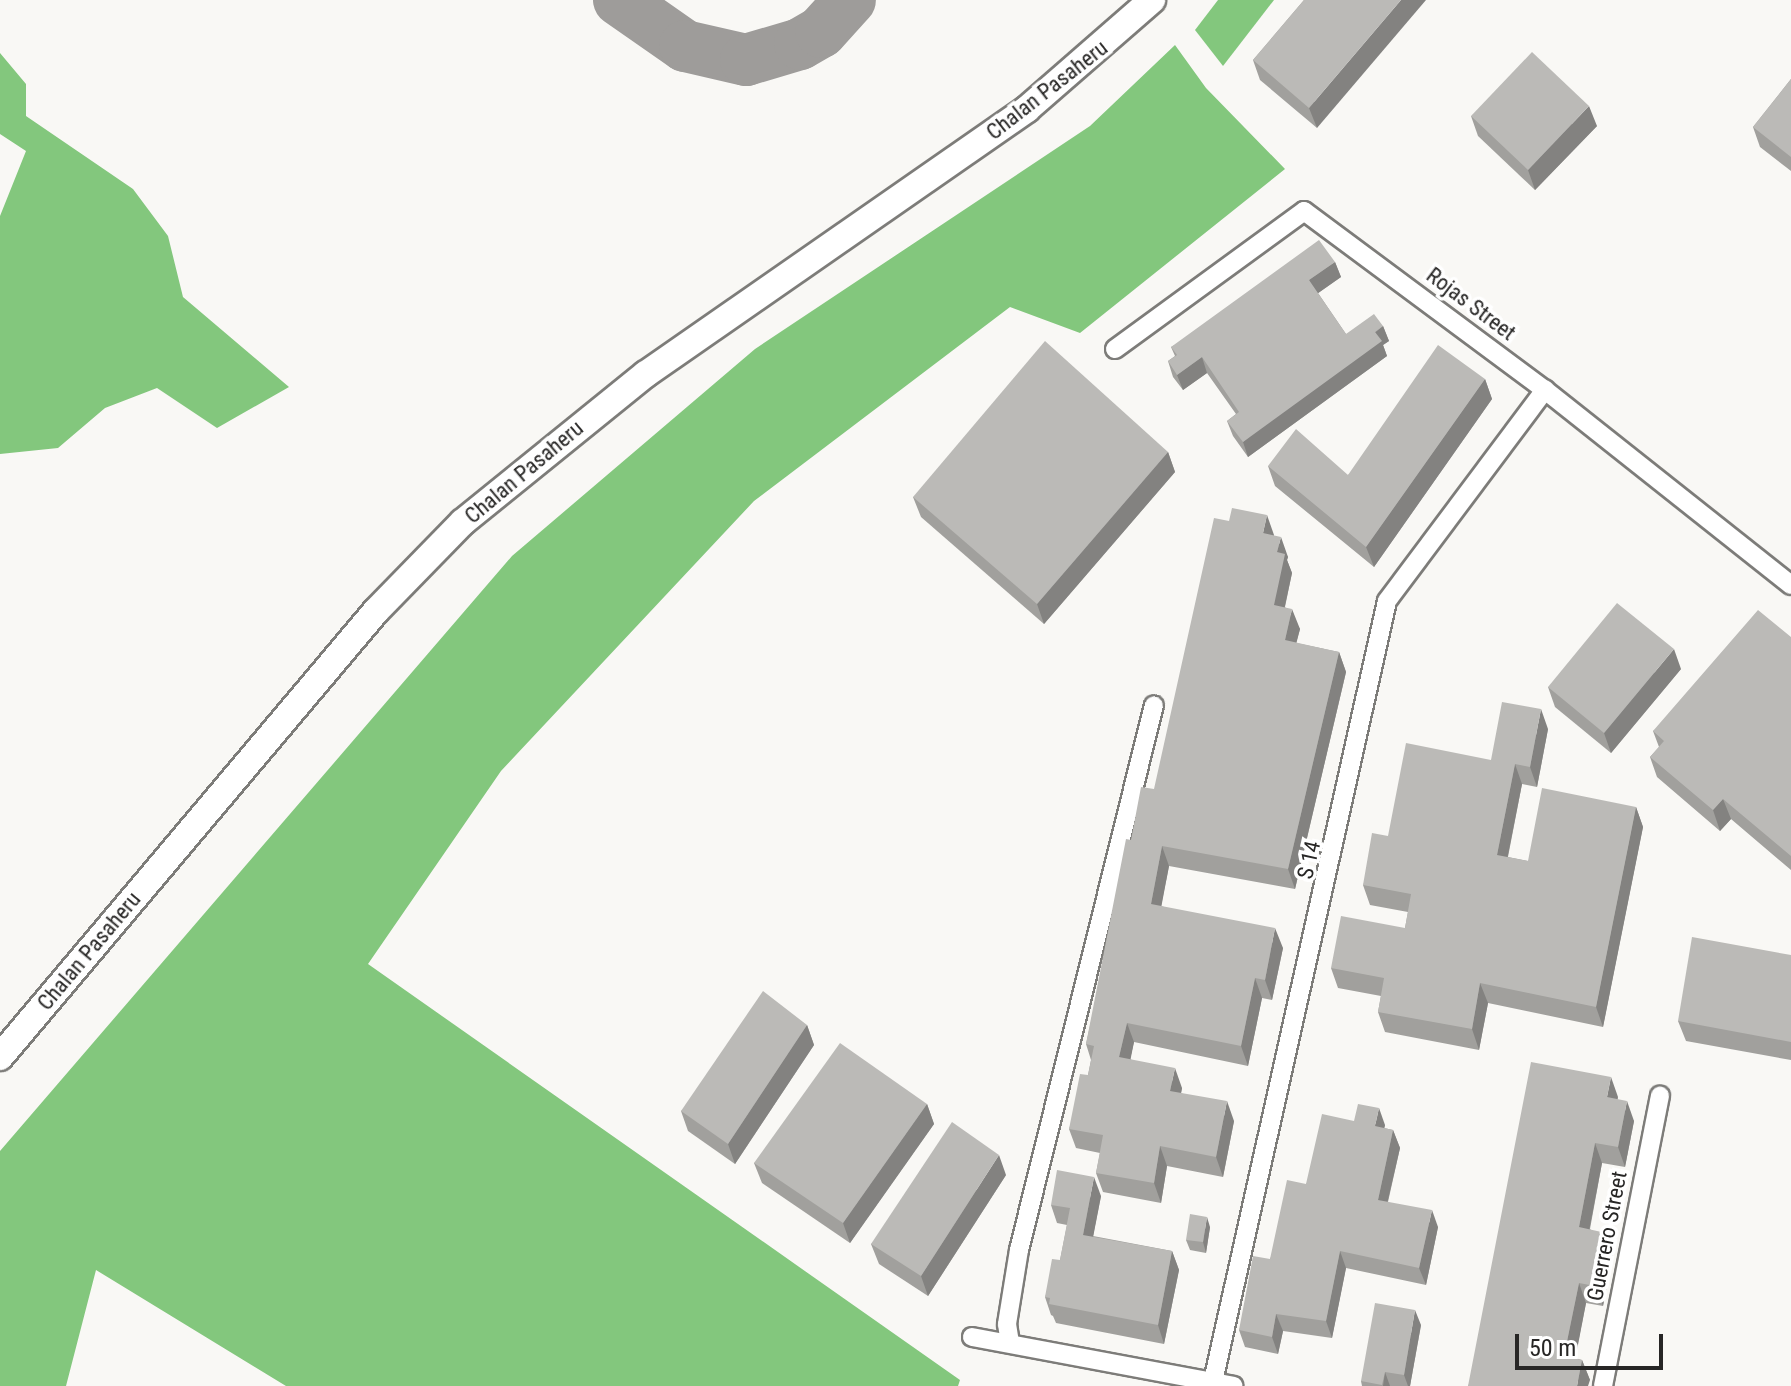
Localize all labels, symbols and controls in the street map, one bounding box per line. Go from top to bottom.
street label: Chalan Pasaheru [981,35,1113,145]
street label: Rojas Street [1421,262,1521,346]
street label: Chalan Pasaheru [459,415,589,529]
street label: S 14 [1292,838,1326,882]
street label: Chalan Pasaheru [32,886,146,1016]
street label: Guerrero Street [1581,1169,1633,1303]
scale bar [1519,1318,1667,1368]
text: 50 m [1529,1334,1576,1362]

